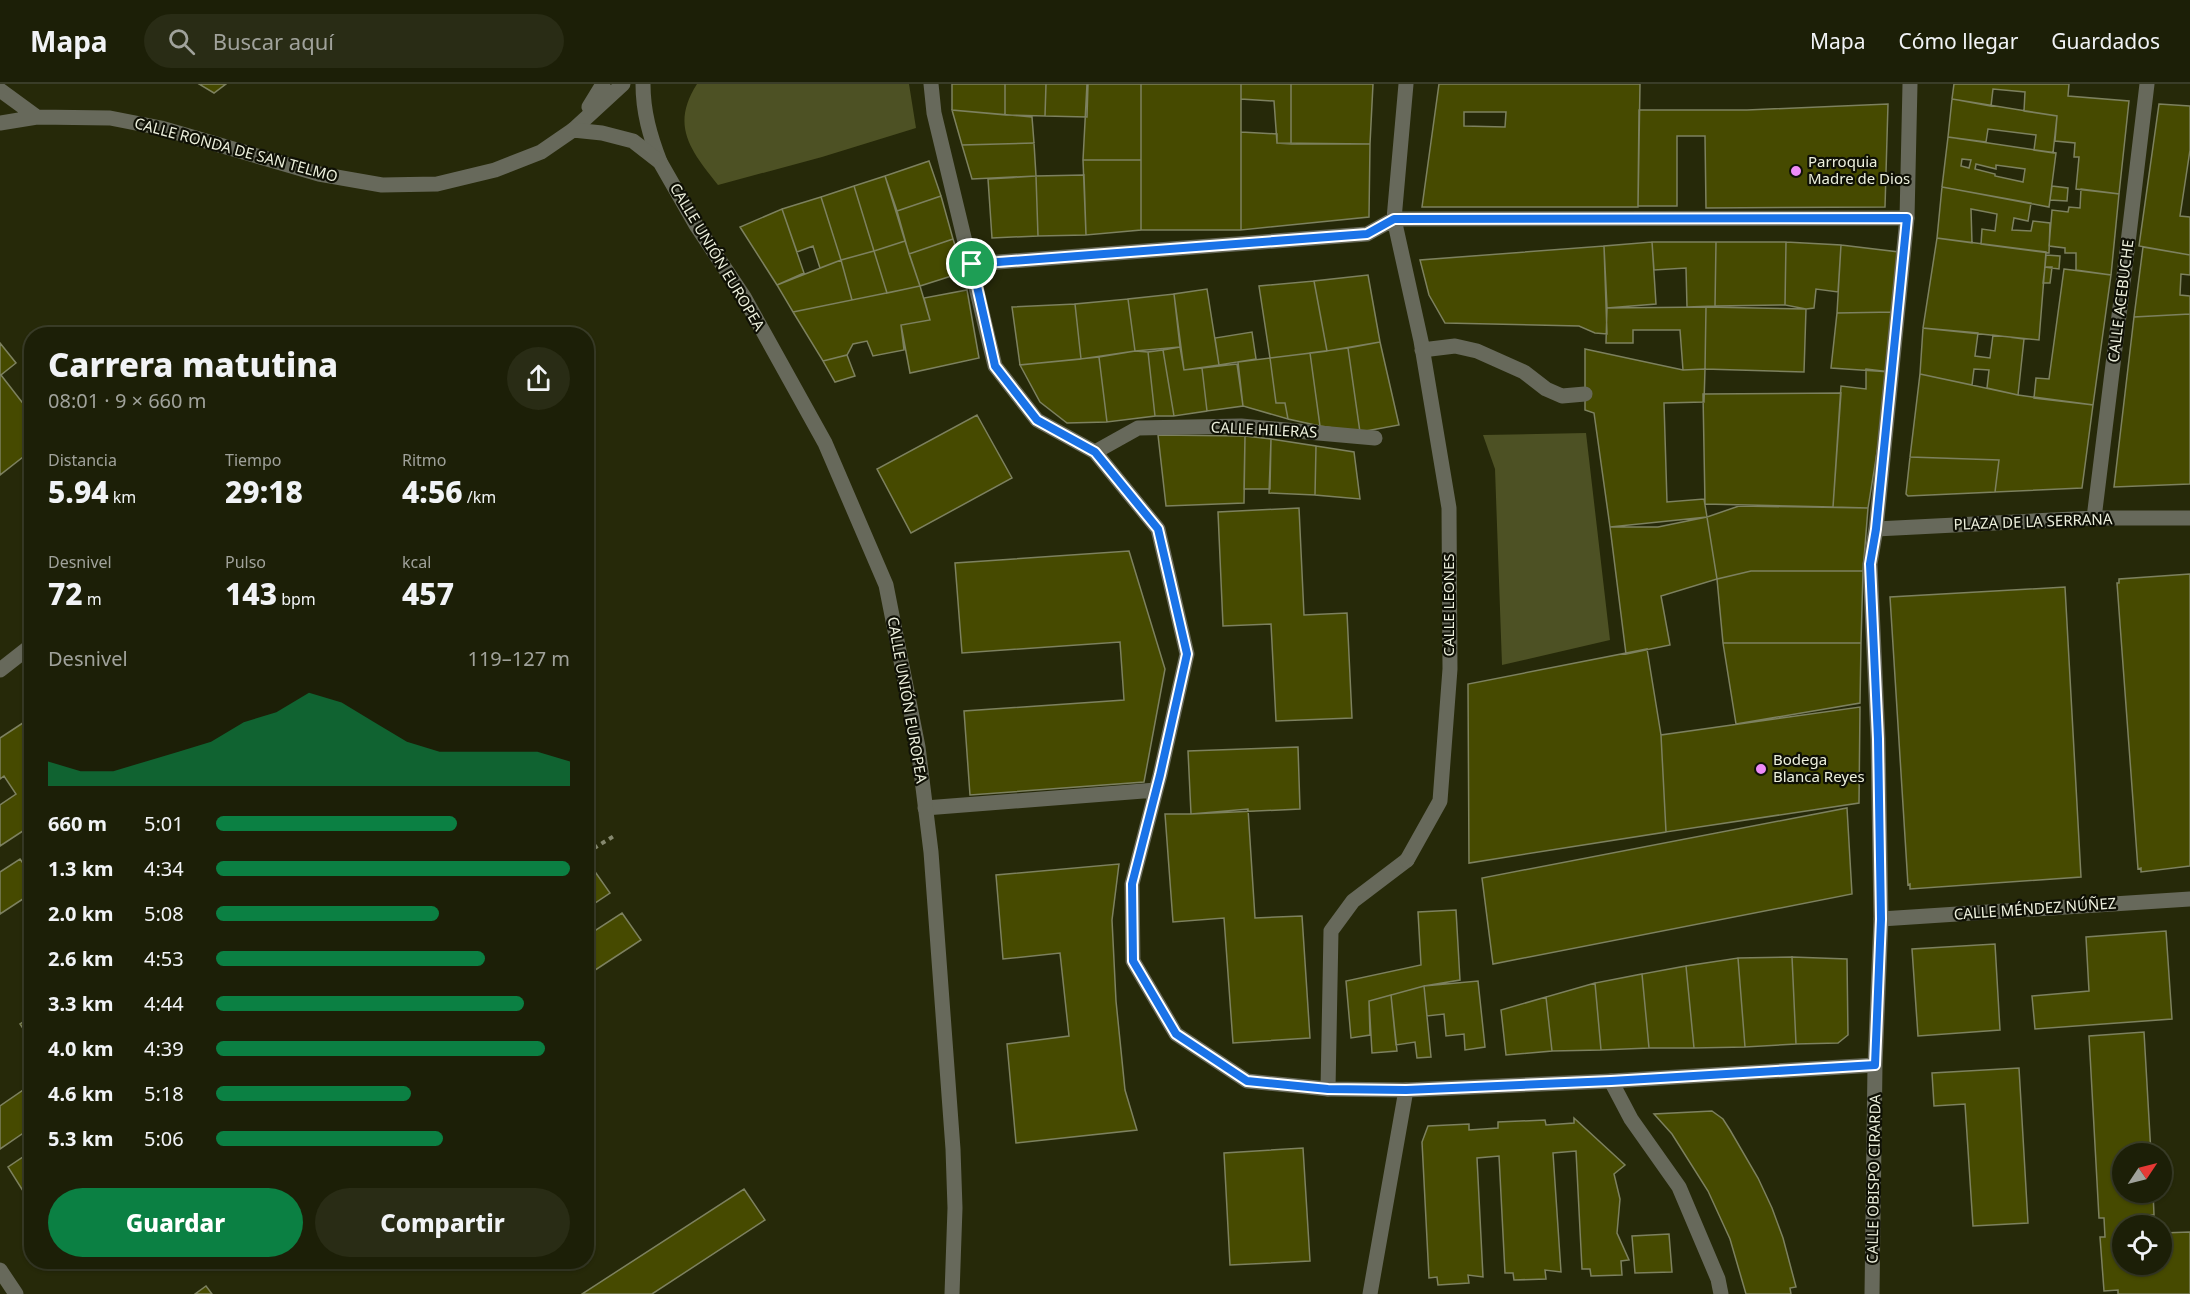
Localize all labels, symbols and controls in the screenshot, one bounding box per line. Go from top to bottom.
search box [144,14,564,68]
text: Mapa [30,22,108,60]
icon: search [165,25,198,58]
text: Buscar aquí [213,26,334,56]
text: Mapa [1810,27,1865,55]
text: Cómo llegar [1898,27,2018,55]
text: Guardados [2051,27,2160,55]
street label: CALLE RONDA DE SAN TELMO [132,112,340,186]
place label: Parroquia Madre de Dios [1808,151,1910,188]
marker: Parroquia Madre de Dios [1789,164,1803,178]
street label: CALLE UNIÓN EUROPEA [666,179,770,334]
pin [946,238,997,289]
street label: CALLE ACEBUCHE [2103,238,2137,364]
icon: arrive [955,247,988,280]
text: Carrera matutina [48,342,338,387]
button: share [507,347,570,410]
text: 08:01 · 9 × 660 m [48,387,206,414]
street label: CALLE HILERAS [1210,416,1318,442]
text: Distancia [48,449,117,471]
text: Tiempo [225,449,282,471]
text: Ritmo [402,449,447,471]
text: 5.94 [48,471,109,512]
text: 29:18 [225,471,303,512]
text: 4:56 [402,471,463,512]
text: km [109,486,136,508]
text: /km [463,486,496,508]
street label: PLAZA DE LA SERRANA [1953,508,2113,534]
text: Desnivel [48,551,112,573]
text: Pulso [225,551,266,573]
text: kcal [402,551,431,573]
street label: CALLE LEONES [1438,554,1458,656]
text: 72 [48,573,83,614]
text: 143 [225,573,277,614]
text: 457 [402,573,454,614]
text: m [83,588,102,610]
text: bpm [277,588,316,610]
street label: CALLE UNIÓN EUROPEA [883,615,933,785]
text: Desnivel [48,645,128,672]
text: 119–127 m [467,645,570,672]
place label: Bodega Blanca Reyes [1773,749,1865,786]
marker: Bodega Blanca Reyes [1754,762,1768,776]
text: 660 m [48,810,107,837]
text: 5:01 [144,810,184,837]
text: 1.3 km [48,855,114,882]
text: 4:34 [144,855,184,882]
street label: CALLE MÉNDEZ NÚÑEZ [1953,892,2117,924]
text: 2.0 km [48,900,114,927]
text: 5:08 [144,900,184,927]
text: 2.6 km [48,945,114,972]
text: 4:53 [144,945,184,972]
text: 3.3 km [48,990,114,1017]
text: 4:44 [144,990,184,1017]
text: 4.0 km [48,1035,114,1062]
text: 4:39 [144,1035,184,1062]
text: 4.6 km [48,1080,114,1107]
text: 5:18 [144,1080,184,1107]
street label: CALLE OBISPO CIRARDA [1862,1094,1884,1264]
text: 5.3 km [48,1125,114,1152]
text: 5:06 [144,1125,184,1152]
north arrow [2112,1143,2172,1203]
map controls [2112,1143,2172,1275]
button: Guardar [48,1188,303,1257]
button: Compartir [315,1188,570,1257]
button: locate [2112,1215,2172,1275]

